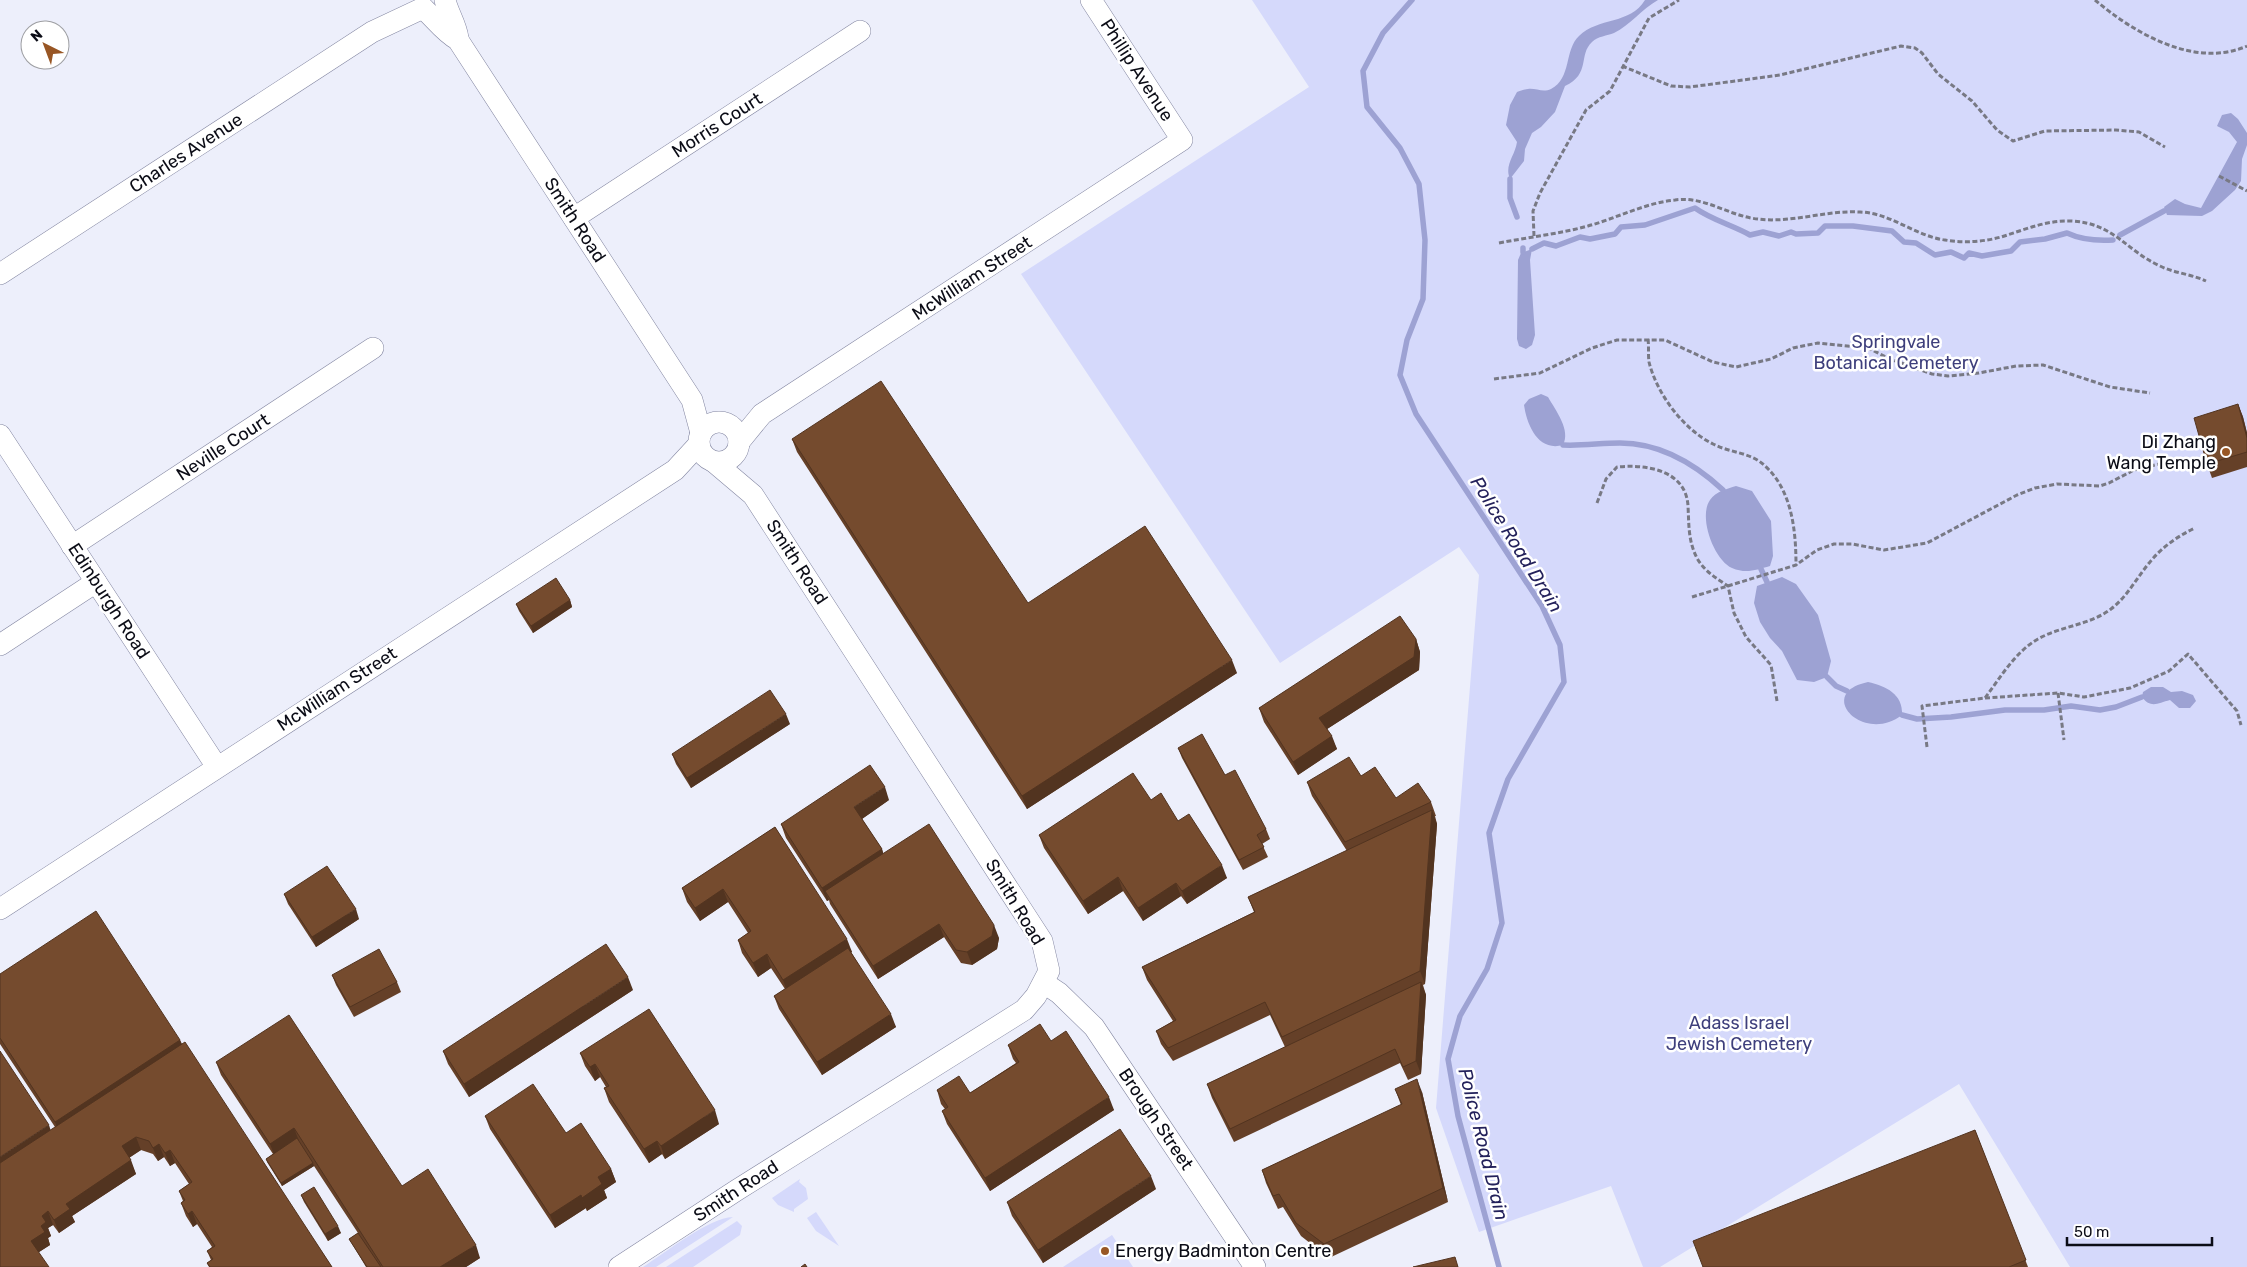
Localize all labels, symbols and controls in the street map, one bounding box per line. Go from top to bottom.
street label: Phillip Avenue [1096,15,1178,125]
north arrow [20,20,70,70]
text: N [27,26,46,45]
street label: Morris Court [668,88,766,162]
street label: Charles Avenue [125,108,247,198]
street label: Smith Road [539,173,611,267]
street label: McWilliam Street [908,231,1036,325]
park label: Springvale Botanical Cemetery [1813,331,1979,374]
street label: Neville Court [172,409,274,485]
place label: Di Zhang Wang Temple [2106,431,2216,474]
marker: Di Zhang Wang Temple [2220,446,2232,458]
water label: Police Road Drain [1465,472,1568,617]
street label: Smith Road [761,515,833,609]
street label: Edinburgh Road [63,539,155,663]
street label: McWilliam Street [273,642,401,736]
street label: Smith Road [981,855,1049,949]
park label: Adass Israel Jewish Cemetery [1666,1012,1812,1055]
street label: Brough Street [1114,1064,1198,1174]
water label: Police Road Drain [1453,1066,1514,1223]
street label: Smith Road [689,1155,783,1227]
scale bar [2067,1214,2212,1246]
text: 50 m [2074,1223,2109,1241]
place label: Energy Badminton Centre [1115,1240,1331,1262]
marker: Energy Badminton Centre [1099,1245,1111,1257]

